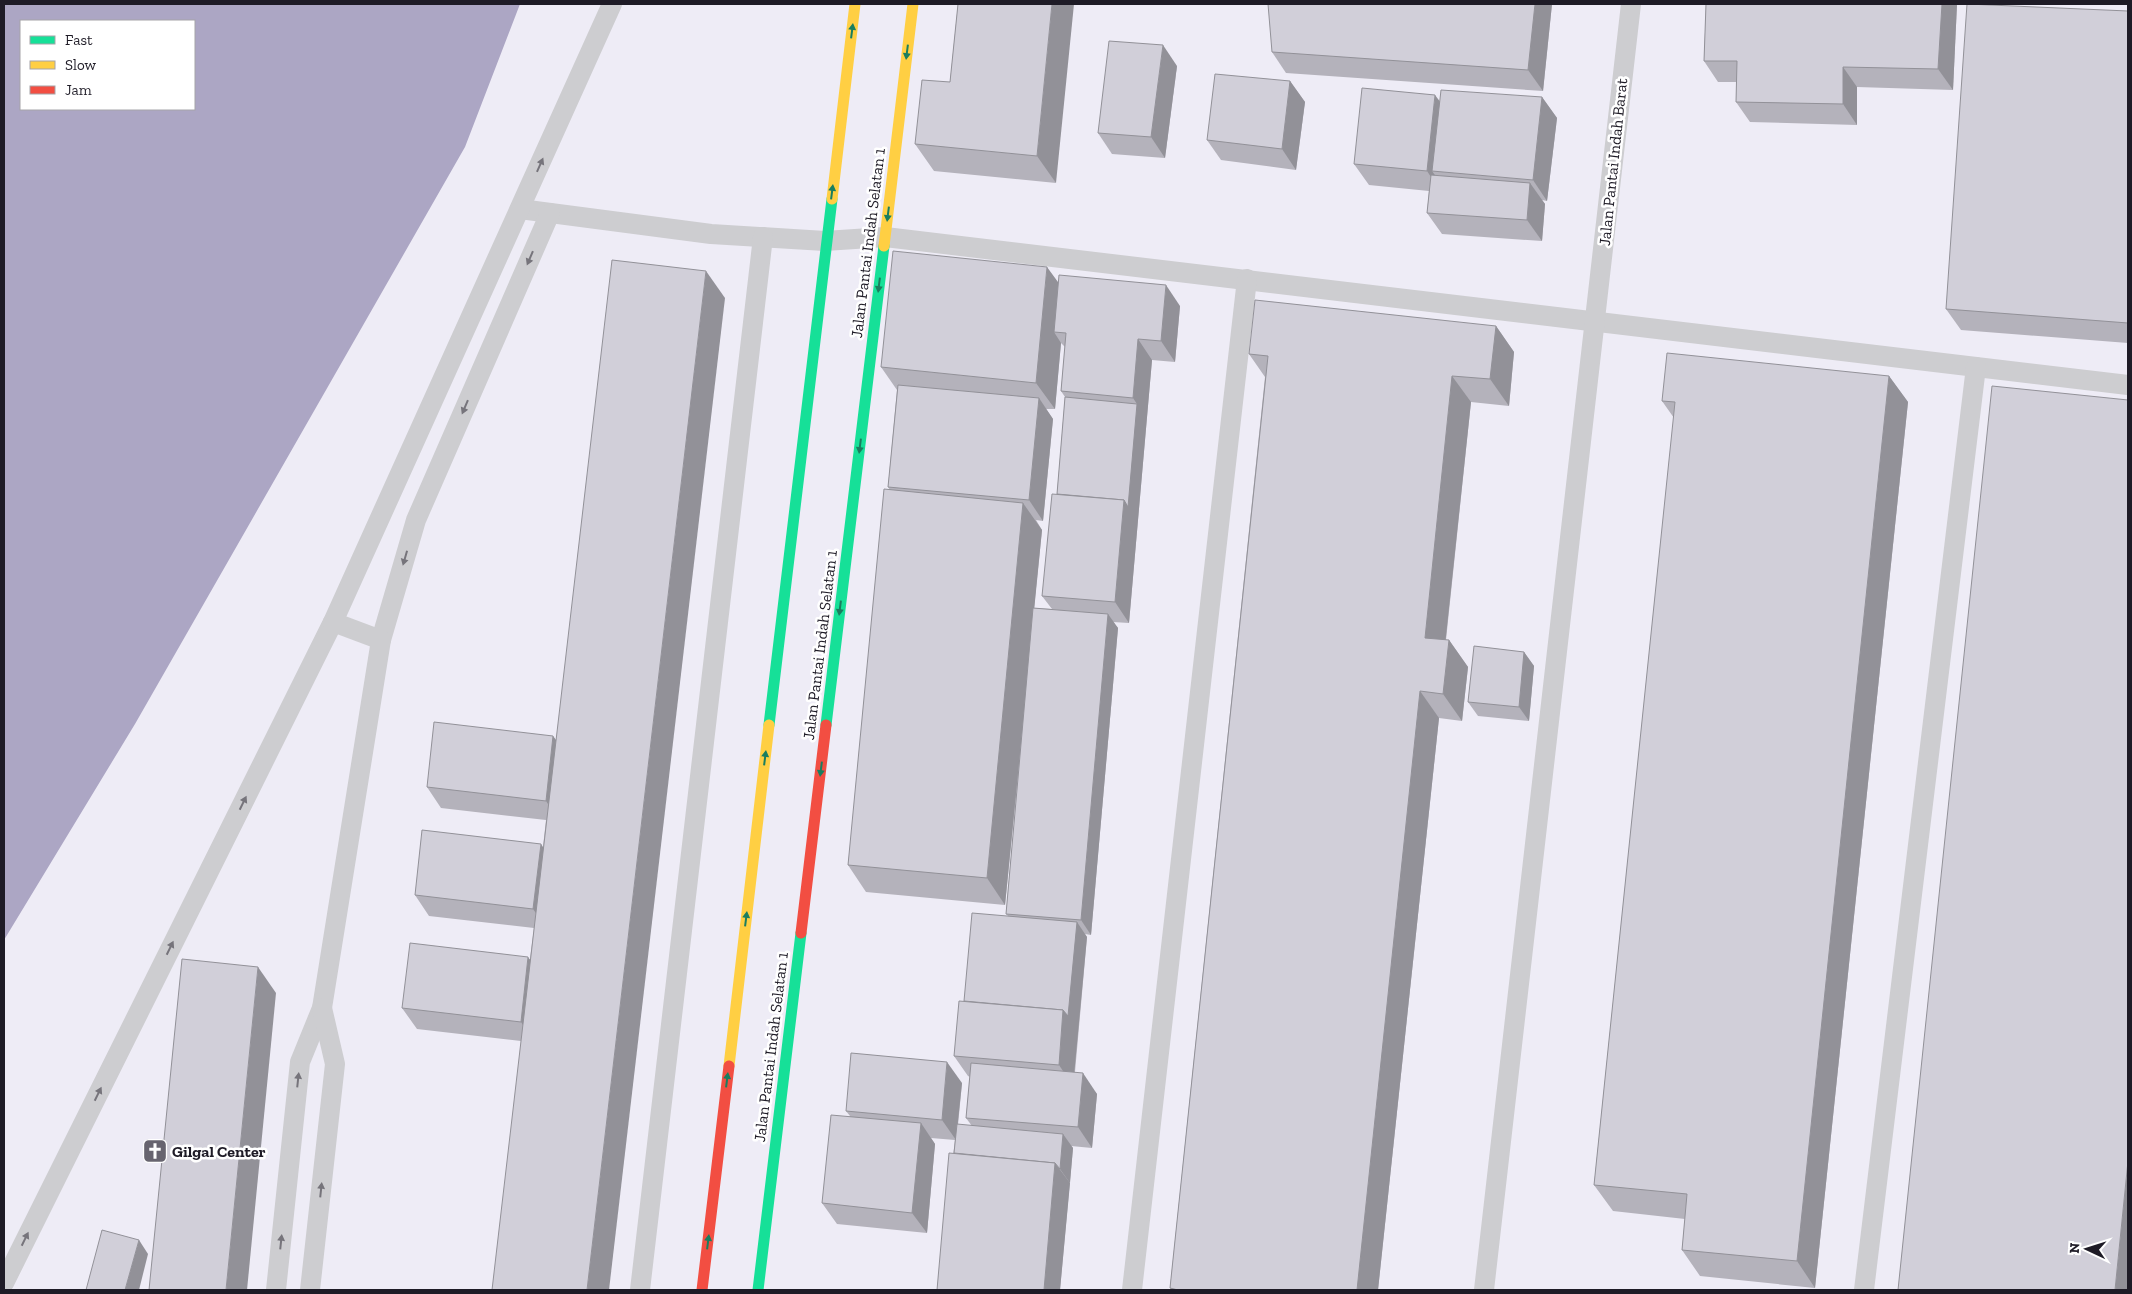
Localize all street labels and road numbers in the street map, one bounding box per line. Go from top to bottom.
street label: Jalan Pantai Indah Barat [1595,77,1631,247]
street label: Jalan Pantai Indah Selatan 1 [847,147,889,339]
street label: Jalan Pantai Indah Selatan 1 [799,549,841,741]
street label: Jalan Pantai Indah Selatan 1 [750,951,792,1143]

